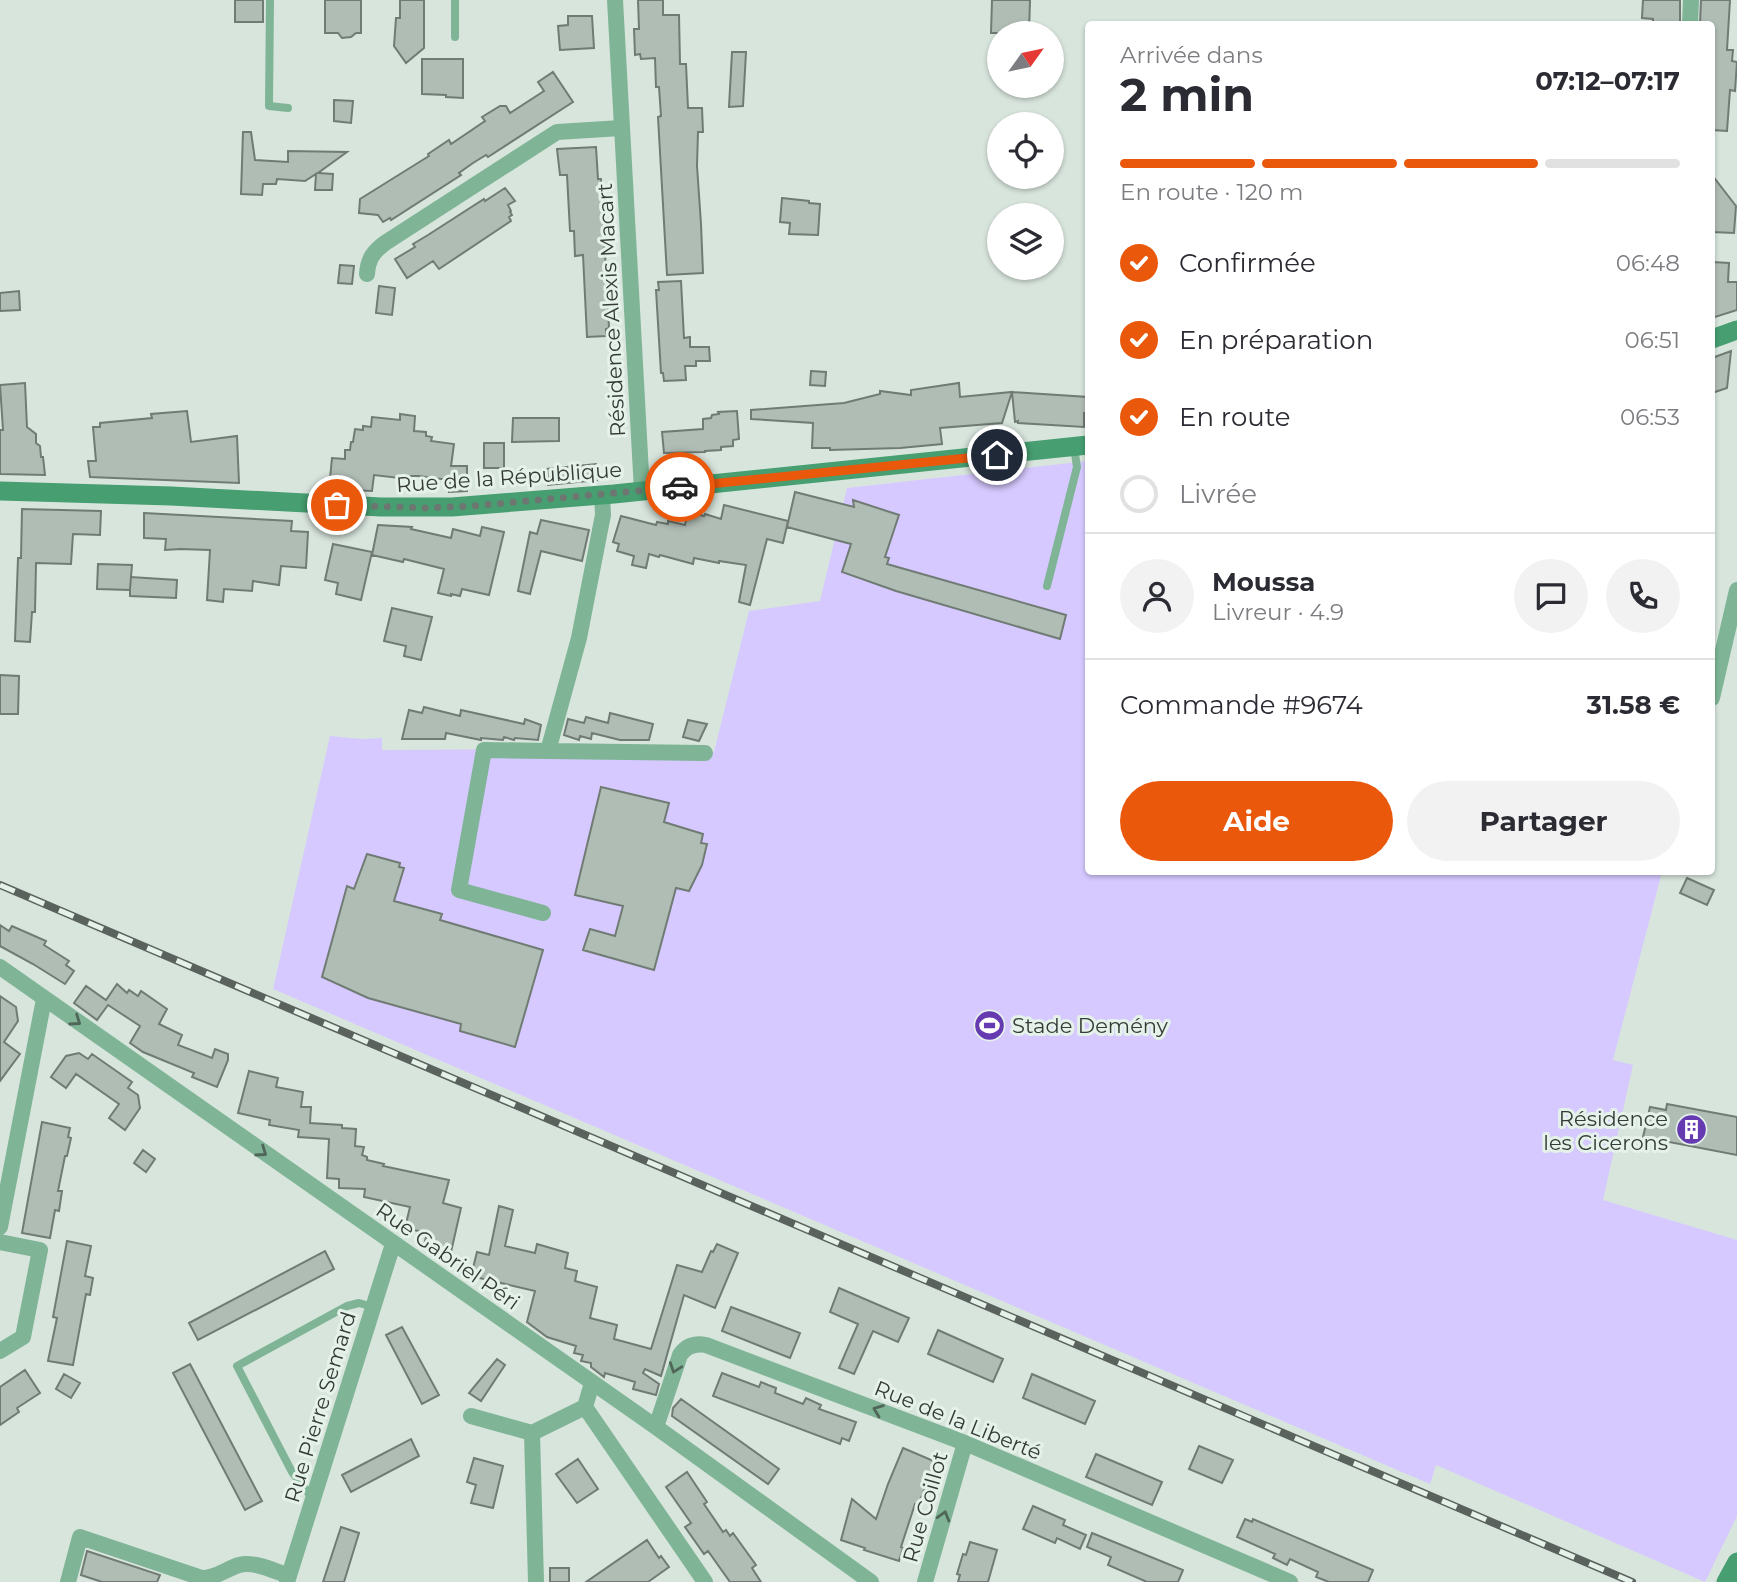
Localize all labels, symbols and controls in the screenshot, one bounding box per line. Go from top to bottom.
north arrow [987,21,1064,98]
map controls [987,21,1064,280]
text: Arrivée dans [1120,41,1263,69]
text: 07:12–07:17 [1535,65,1680,97]
text: 2 min [1120,66,1254,123]
button: locate [987,112,1064,189]
text: En route · 120 m [1120,178,1303,206]
street label: Résidence Alexis Macart [592,182,630,438]
button: layers [987,203,1064,280]
icon: check [1120,244,1158,282]
text: Confirmée [1179,247,1316,279]
text: 06:48 [1616,249,1680,277]
icon: check [1120,321,1158,359]
text: En préparation [1179,324,1373,356]
text: 06:51 [1625,326,1680,354]
icon: check [1120,398,1158,436]
text: En route [1179,401,1290,433]
text: 06:53 [1620,403,1680,431]
pin [967,425,1027,485]
icon: home [978,436,1016,474]
courier [645,452,715,522]
street label: Rue de la République [395,457,623,497]
icon: car [661,468,699,506]
pin [307,475,367,535]
text: Livrée [1179,478,1257,510]
icon: bag [318,486,356,524]
button: person [1120,559,1194,633]
button: chat [1514,559,1588,633]
button: phone [1606,559,1680,633]
text: Moussa [1212,566,1315,598]
text: Livreur · 4.9 [1212,598,1344,626]
text: Commande #9674 [1120,689,1363,721]
text: 31.58 € [1587,689,1680,721]
button: Aide [1120,781,1393,861]
button: Partager [1407,781,1680,861]
sports icon: Stade Demény [972,1008,1006,1042]
one-way arrow [68,1013,81,1025]
place label: Stade Demény [1012,1013,1169,1038]
place label: Résidence les Cicerons [1543,1106,1668,1155]
building icon: Résidence les Cicerons [1674,1113,1708,1147]
one-way arrow [254,1144,267,1156]
street label: Rue Gabriel Péri [371,1197,525,1315]
street label: Rue Pierre Semard [279,1309,361,1505]
one-way arrow [669,1361,683,1373]
street label: Rue de la Liberté [871,1375,1045,1465]
one-way arrow [872,1404,885,1418]
street label: Rue Coillot [897,1449,953,1565]
one-way arrow [935,1511,950,1523]

